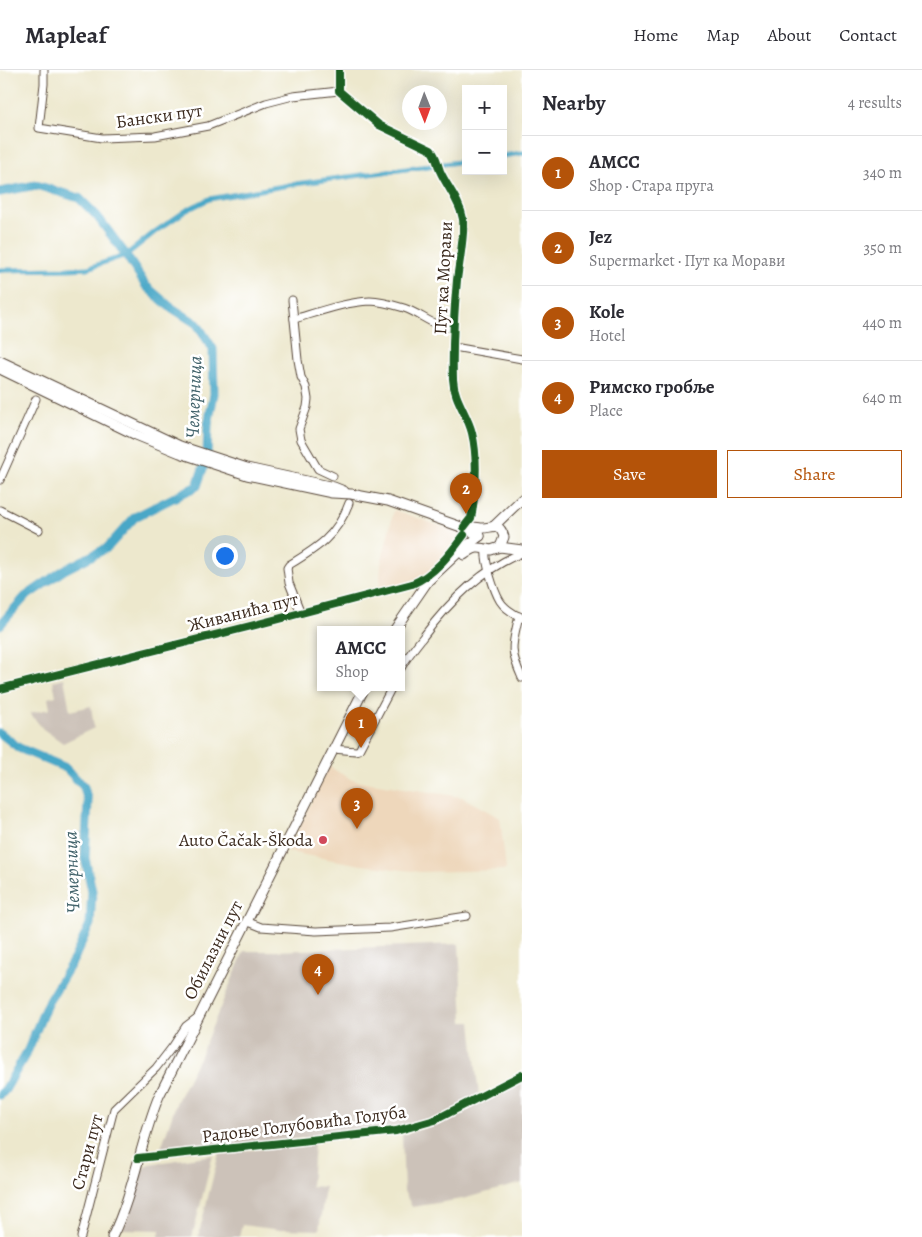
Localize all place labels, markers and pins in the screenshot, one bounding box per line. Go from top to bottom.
pin: 2 [450,473,482,514]
pin: 1 [345,707,377,748]
pin: 3 [341,788,373,829]
place label: Auto Čačak-Škoda [178,828,314,852]
marker: Auto Čačak-Škoda [317,834,329,846]
pin: 4 [302,954,334,995]

